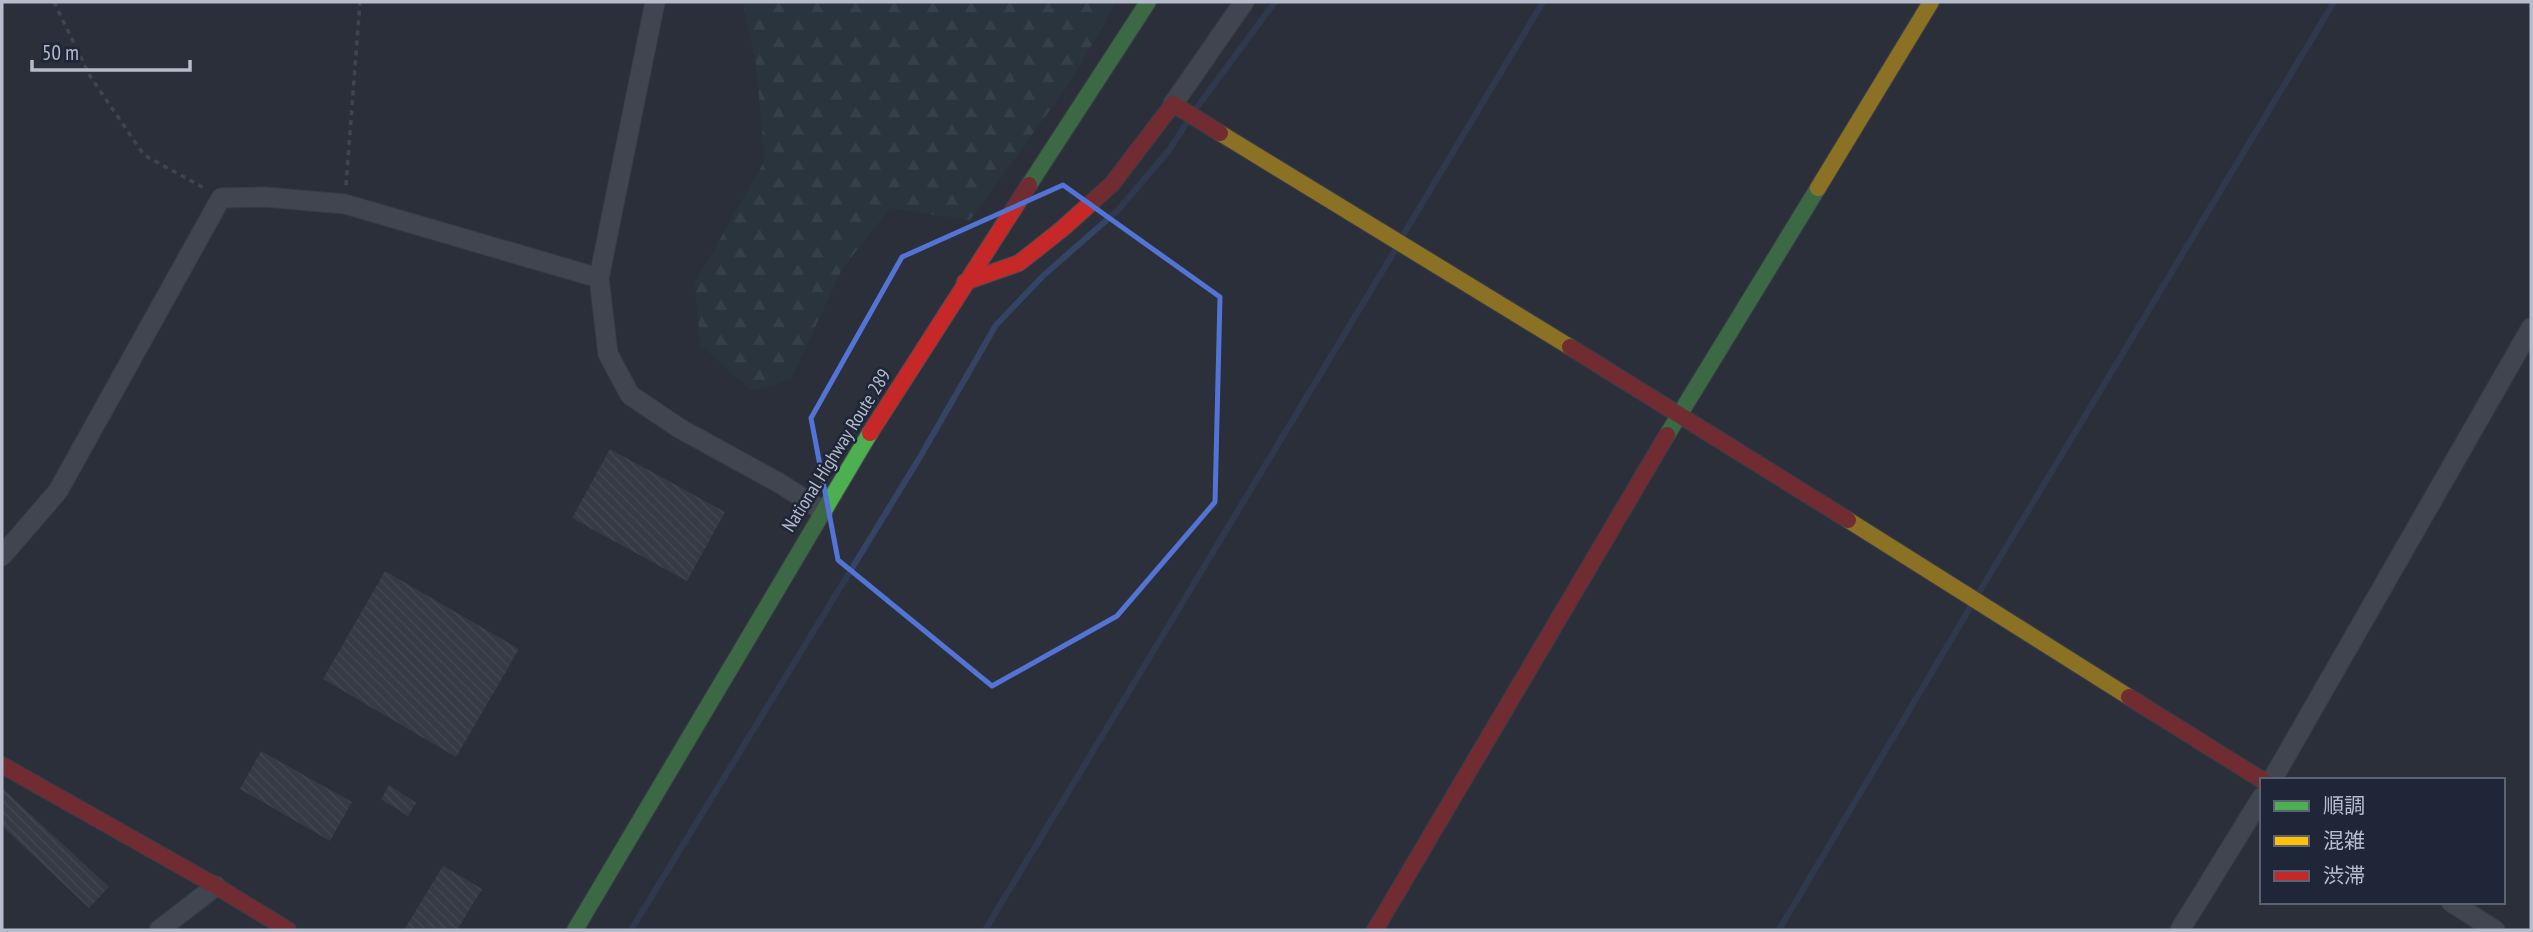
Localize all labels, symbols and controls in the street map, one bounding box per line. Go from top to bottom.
scale bar [32,28,189,72]
text: 50 m [42,39,79,66]
street label: National Highway Route 289 [776,364,896,536]
legend [2260,778,2505,904]
text: 順調 [2323,792,2365,819]
text: 混雑 [2323,827,2365,854]
text: 渋滞 [2323,862,2365,889]

